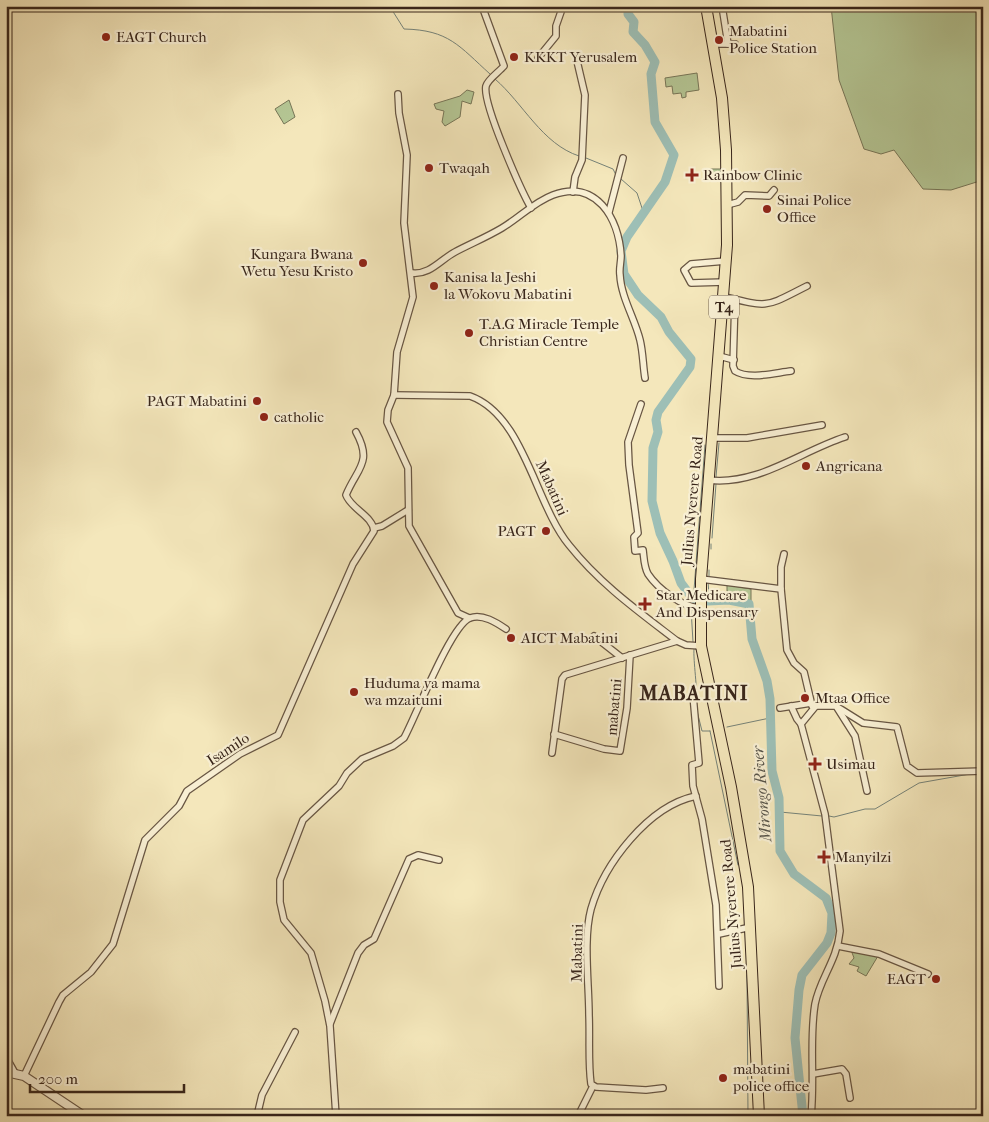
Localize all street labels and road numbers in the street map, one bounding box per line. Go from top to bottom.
road number: T4 [709,296,739,318]
street label: Julius Nyerere Road [677,435,707,567]
street label: Mabatini [532,458,572,519]
street label: mabatini [603,677,626,736]
street label: Isamilo [203,728,253,769]
street label: Julius Nyerere Road [716,838,746,970]
street label: Mabatini [567,923,587,982]

